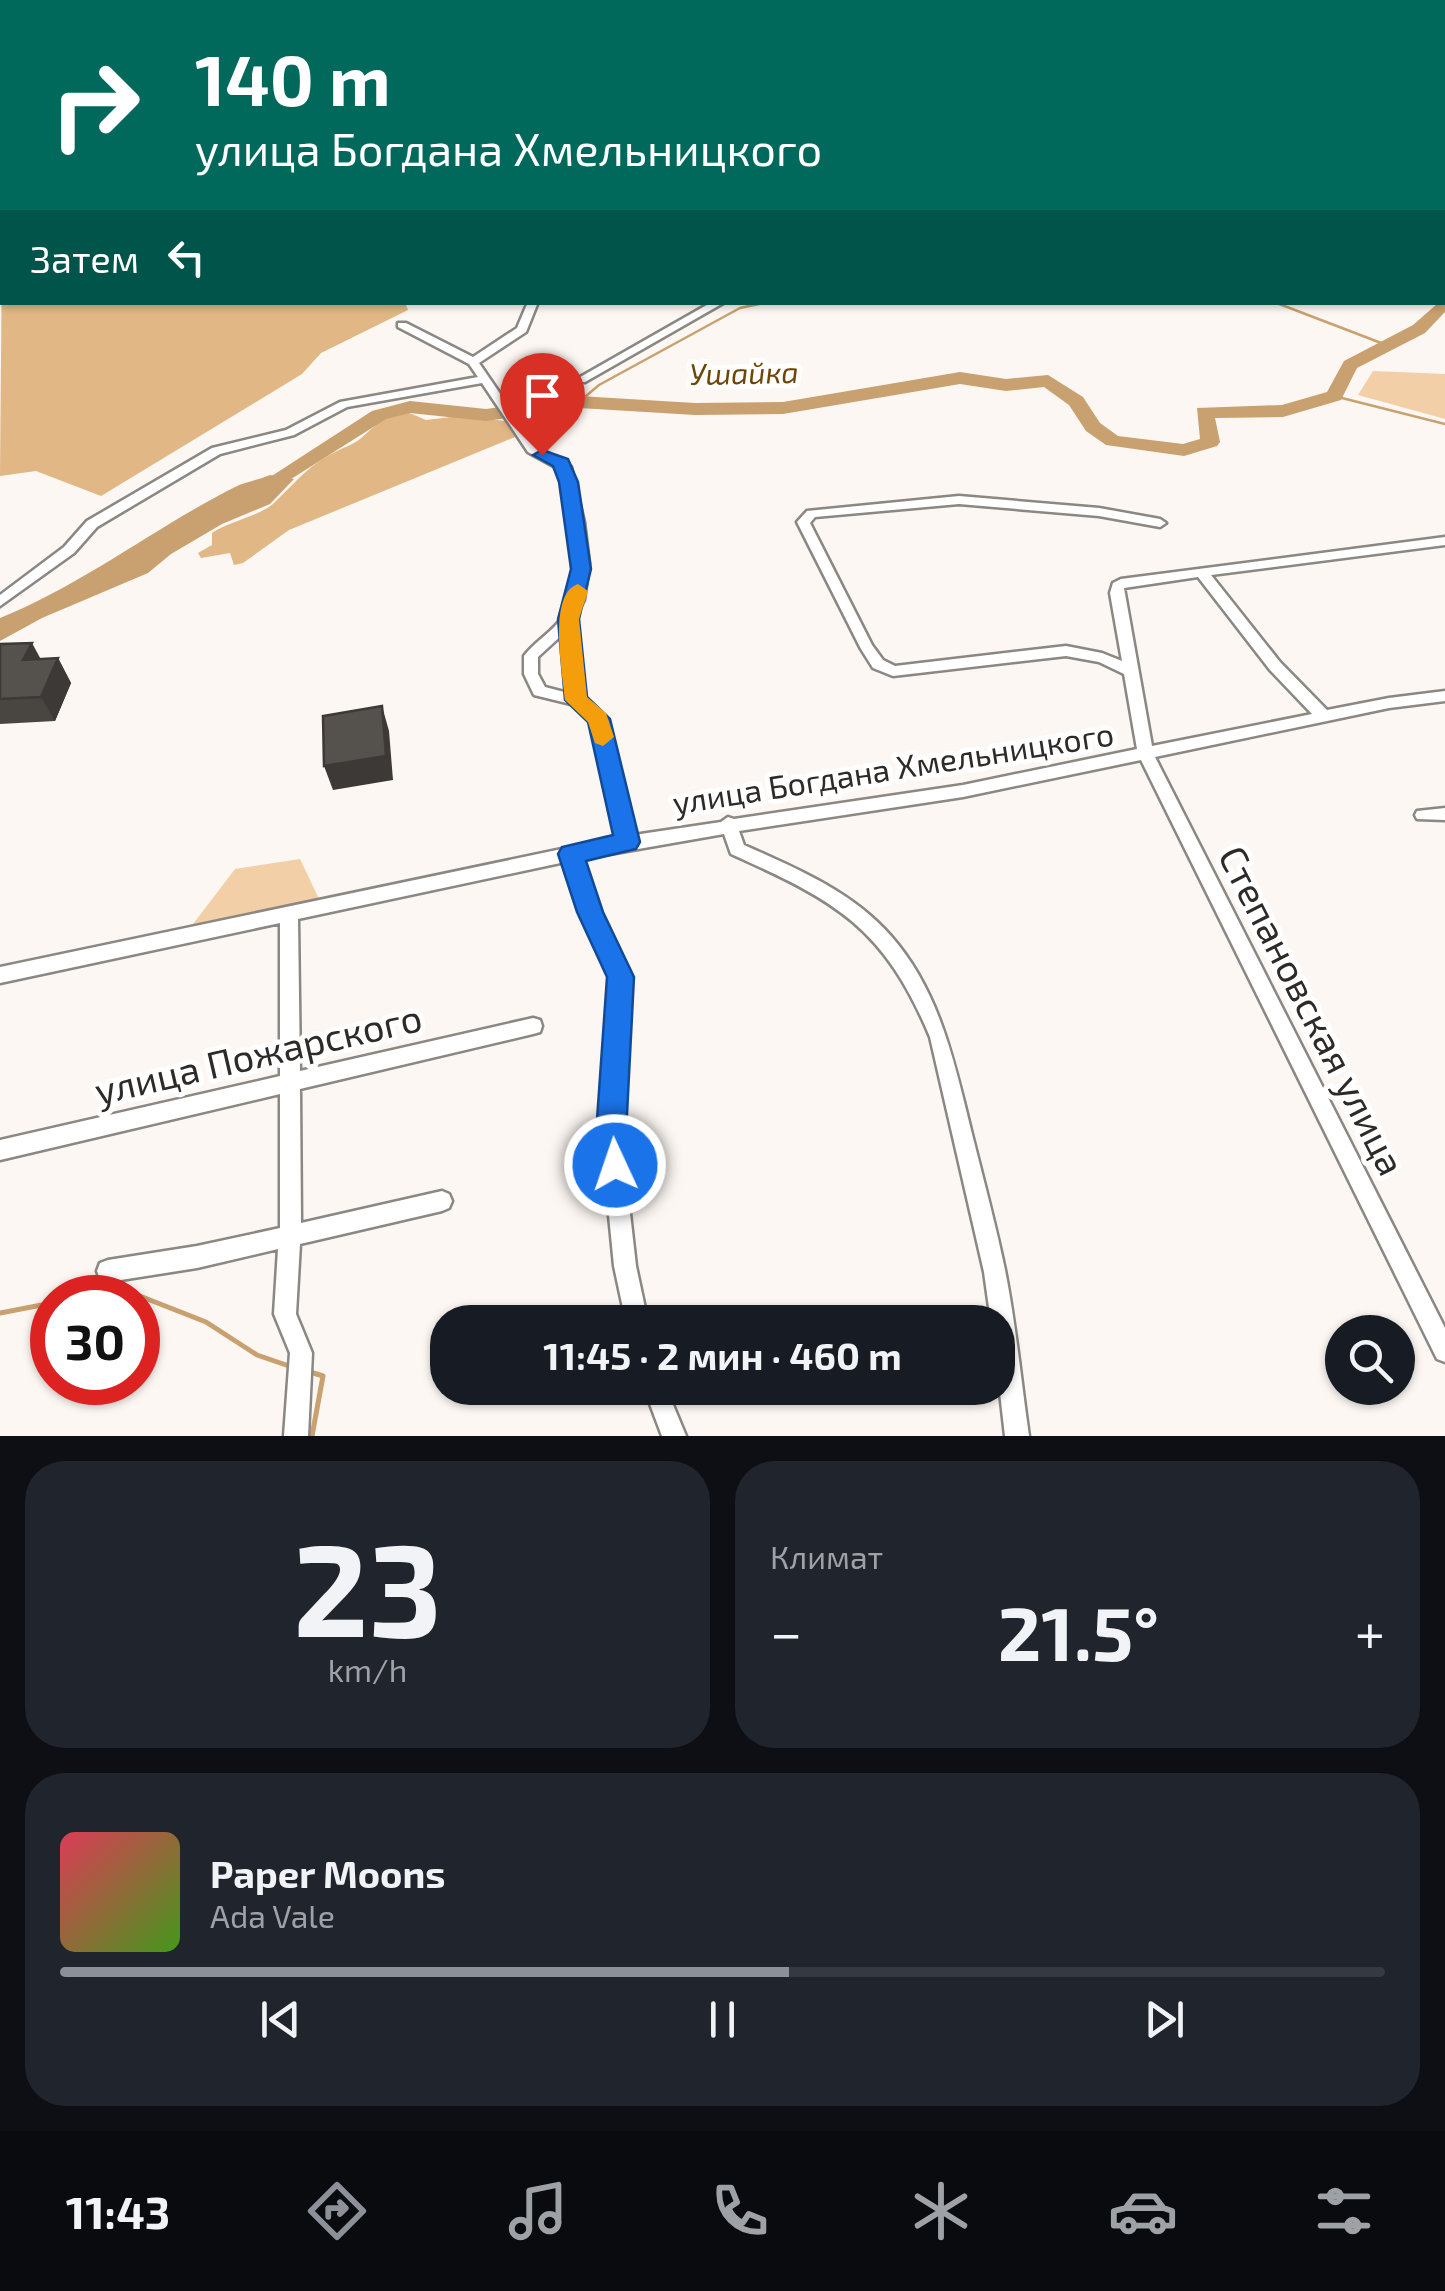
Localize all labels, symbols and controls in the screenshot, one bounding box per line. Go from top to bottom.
text: 140 m [195,36,391,120]
icon: right [30,40,160,170]
text: улица Богдана Хмельницкого [195,121,822,175]
icon: left [159,230,214,285]
text: Затем [30,235,139,281]
pin [500,353,585,456]
water label: Ушайка [689,353,799,391]
icon: arrive [515,368,570,423]
street label: улица Богдана Хмельницкого [670,713,1116,822]
street label: Степановская улица [1210,838,1416,1182]
street label: улица Пожарского [90,993,426,1113]
position arrow [563,1113,667,1217]
speed limit sign: 30 [30,1275,160,1405]
map controls [1325,1315,1415,1405]
button: search [1325,1315,1415,1405]
text: 11:45 · 2 мин · 460 m [543,1332,902,1378]
text: 23 [293,1507,442,1663]
text: Климат [770,1537,883,1575]
text: 21.5° [998,1586,1159,1676]
text: − [770,1598,802,1664]
text: + [1355,1598,1385,1664]
text: km/h [328,1650,407,1688]
text: Paper Moons [210,1850,446,1896]
text: Ada Vale [210,1896,335,1934]
icon: previous [253,1992,308,2047]
icon: pause [695,1992,750,2047]
icon: next [1137,1992,1192,2047]
icon: directions [302,2176,372,2246]
icon: music [503,2176,573,2246]
icon: phone [705,2176,775,2246]
icon: climate [906,2176,976,2246]
icon: car [1108,2176,1178,2246]
icon: filters [1309,2176,1379,2246]
text: 11:43 [66,2184,170,2238]

